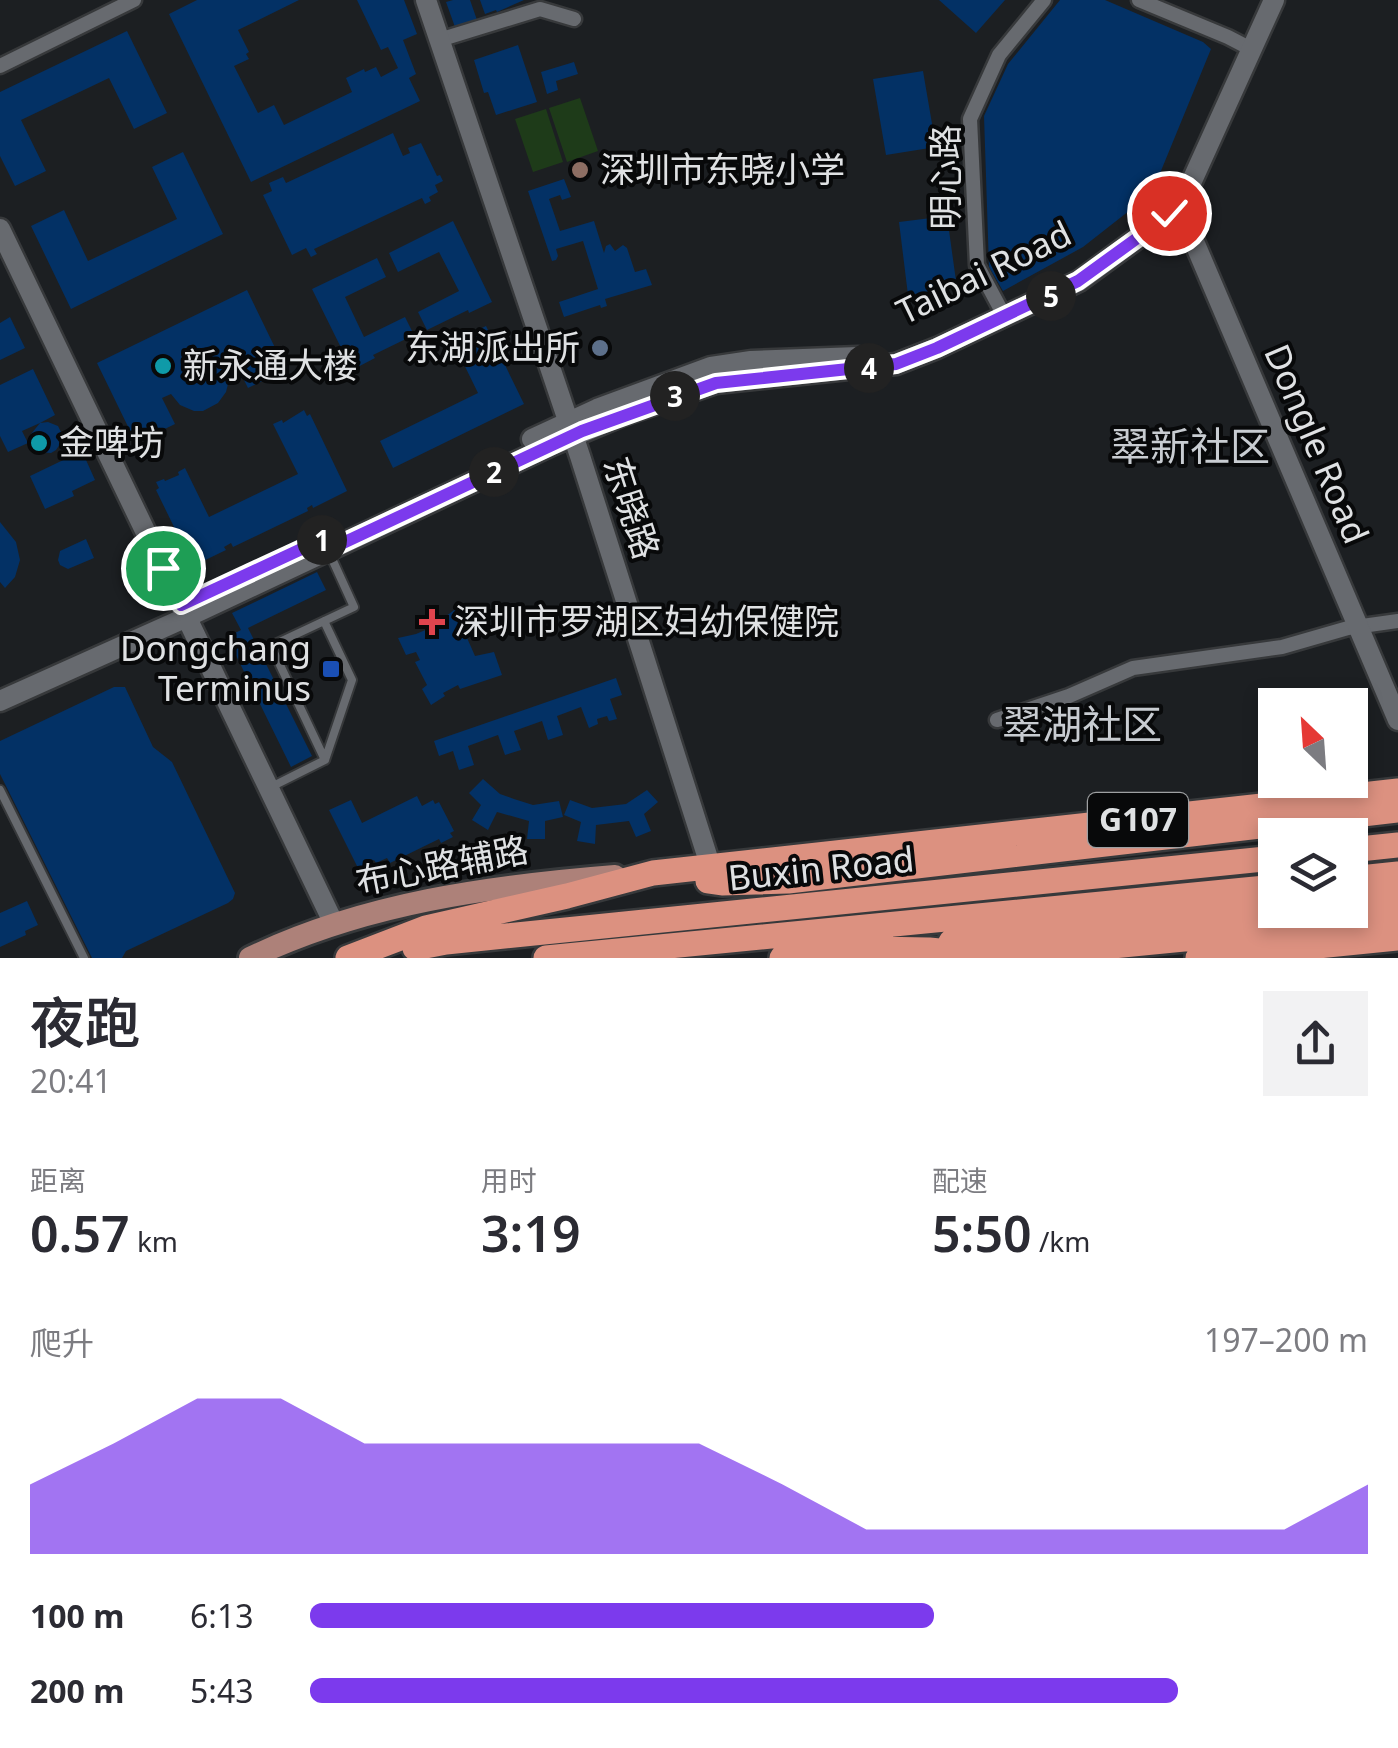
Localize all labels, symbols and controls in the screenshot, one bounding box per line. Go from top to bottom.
street label: 明心路 [921,124,968,230]
place label: 深圳市东晓小学 [600,145,845,192]
marker: 深圳市东晓小学 [569,159,591,181]
pin [1127,171,1212,256]
icon: check [1142,186,1197,241]
street label: Taibai Road [888,209,1078,334]
pin: 5 [1026,271,1076,321]
text: 5 [1043,277,1059,315]
place label: 东湖派出所 [405,323,580,370]
marker: 东湖派出所 [589,337,611,359]
street label: Dongle Road [1254,337,1380,550]
place label: 新永通大楼 [183,341,358,388]
pin: 4 [844,343,894,393]
text: 4 [861,349,877,387]
marker: 新永通大楼 [152,355,174,377]
pin: 3 [650,371,700,421]
text: 3 [667,377,683,415]
place label: 金啤坊 [59,418,164,465]
district label: 翠新社区 [1110,418,1270,473]
marker: 金啤坊 [28,432,50,454]
pin: 2 [469,447,519,497]
street label: 东晓路 [594,450,671,565]
text: 2 [486,453,502,491]
pin: 1 [297,515,347,565]
text: 1 [314,521,330,559]
pin [121,526,206,611]
icon: arrive [136,541,191,596]
place label: 深圳市罗湖区妇幼保健院 [454,597,839,644]
marker: 深圳市罗湖区妇幼保健院 [419,609,445,635]
place label: Dongchang Terminus [120,624,311,711]
marker: Dongchang Terminus [320,658,342,680]
north arrow [1258,688,1368,798]
map controls [1258,688,1368,928]
district label: 翠湖社区 [1002,696,1162,751]
road number: G107 [1088,793,1188,847]
button: layers [1258,818,1368,928]
street label: 布心路辅路 [351,825,532,904]
street label: Buxin Road [726,834,916,901]
text: 夜跑 [30,984,140,1059]
button: share [1263,991,1368,1096]
text: 20:41 [30,1059,112,1102]
text: 距离 [30,1161,86,1199]
text: 用时 [481,1161,537,1199]
text: 配速 [932,1161,988,1199]
text: 0.57 [30,1199,130,1267]
text: 3:19 [481,1199,581,1267]
text: 5:50 [932,1199,1032,1267]
text: km [130,1222,178,1260]
text: /km [1032,1222,1090,1260]
text: 197–200 m [1204,1318,1368,1361]
text: 爬升 [30,1321,94,1364]
text: 100 m [30,1594,124,1637]
text: 6:13 [190,1594,254,1637]
text: 200 m [30,1669,124,1712]
text: 5:43 [190,1669,254,1712]

